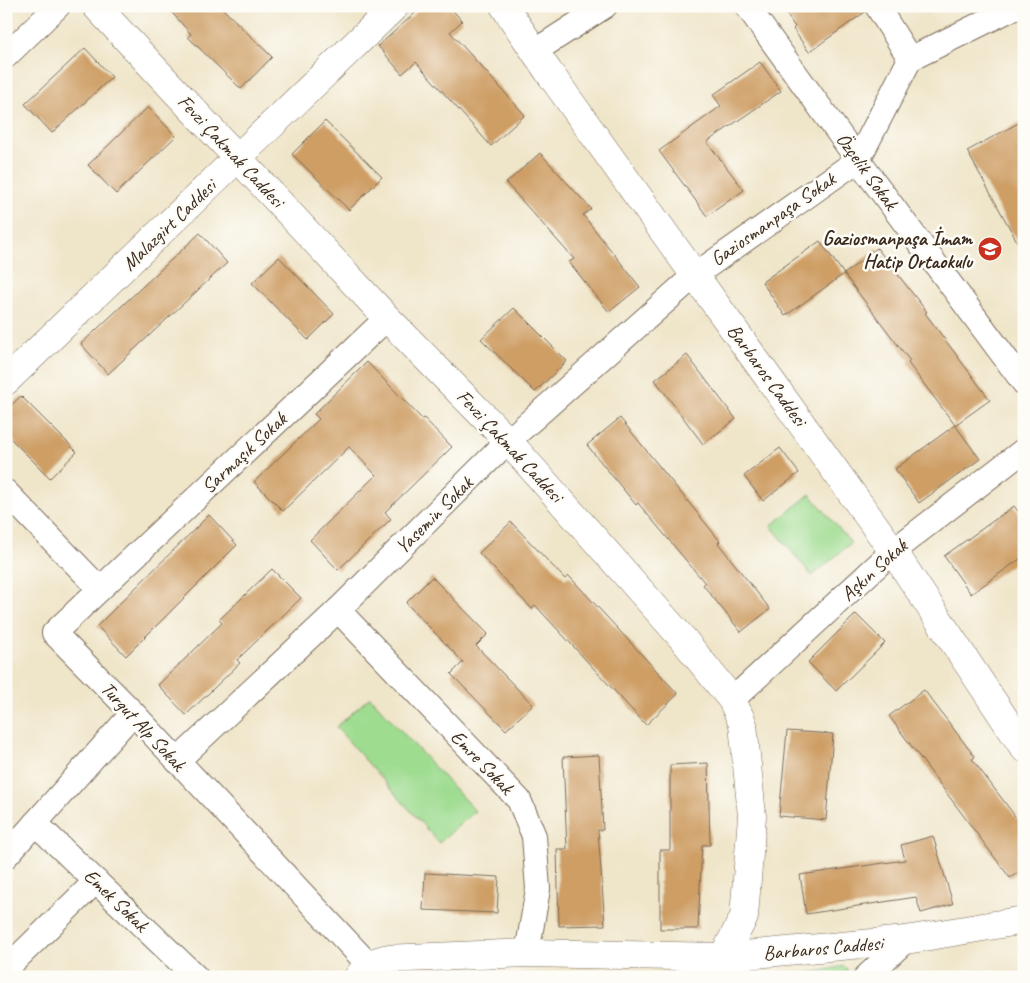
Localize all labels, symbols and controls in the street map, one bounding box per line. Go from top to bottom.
street label: Fevzi Çakmak Caddesi [172,89,291,214]
street label: Özçelik Sokak [831,127,904,216]
street label: Gaziosmanpaşa Sokak [706,166,842,271]
street label: Malazgirt Caddesi [117,172,223,276]
place label: Gaziosmanpaşa İmam Hatip Ortaokulu [822,226,974,274]
school or university icon: Gaziosmanpaşa İmam Hatip Ortaokulu [977,236,1003,262]
street label: Barbaros Caddesi [722,319,814,433]
street label: Fevzi Çakmak Caddesi [451,384,570,509]
street label: Sarmaşık Sokak [196,406,293,499]
street label: Yasemin Sokak [390,470,479,559]
street label: Aşkın Sokak [836,532,914,606]
street label: Turgut Alp Sokak [95,676,192,777]
street label: Emre Sokak [445,725,520,801]
street label: Emek Sokak [79,863,155,938]
street label: Barbaros Caddesi [762,930,886,966]

